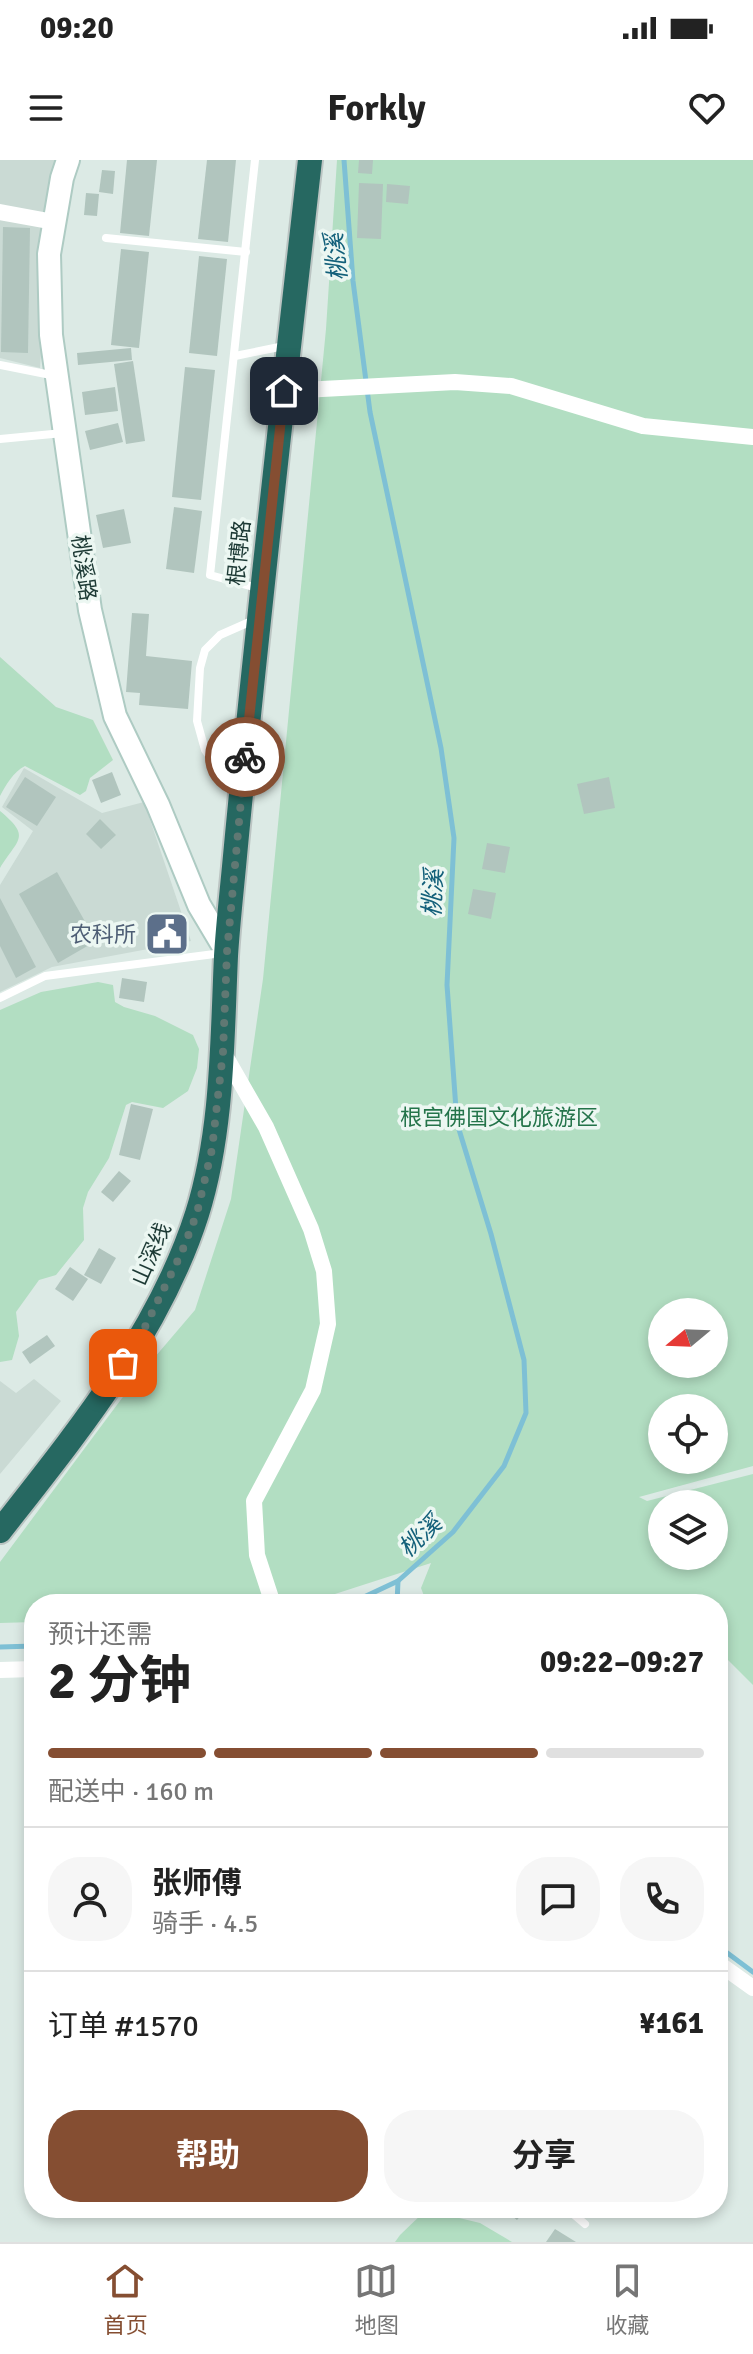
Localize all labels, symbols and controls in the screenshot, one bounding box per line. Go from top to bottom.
text: 09:20 [40,10,114,47]
icon: menu [24,86,68,130]
text: Forkly [327,86,426,131]
icon: heart [685,86,729,130]
water label: 桃溪 [318,229,353,282]
pin [250,357,318,425]
icon: home [262,369,306,413]
street label: 根博路 [222,519,256,587]
street label: 桃溪路 [66,533,102,603]
courier [205,717,285,797]
icon: bike [223,735,267,779]
water label: 桃溪 [417,865,449,918]
public building icon: 农科所 [143,910,191,958]
place label: 农科所 [70,921,136,948]
park label: 根宫佛国文化旅游区 [400,1104,598,1131]
street label: 山深线 [125,1218,177,1290]
north arrow [648,1298,728,1378]
map controls [648,1298,728,1570]
pin [89,1329,157,1397]
icon: bag [101,1341,145,1385]
button: locate [648,1394,728,1474]
button: layers [648,1490,728,1570]
water label: 桃溪 [392,1507,450,1563]
text: 预计还需 [48,1619,152,1651]
text: 09:22–09:27 [540,1644,704,1681]
text: 2 分钟 [48,1649,192,1713]
text: 配送中 · 160 m [48,1776,214,1808]
button: person [48,1857,132,1941]
button: chat [516,1857,600,1941]
button: phone [620,1857,704,1941]
text: 张师傅 [152,1865,242,1902]
text: 骑手 · 4.5 [152,1908,258,1940]
text: ¥161 [639,2005,704,2042]
text: 订单 #1570 [48,2008,199,2045]
button: 帮助 [48,2110,368,2202]
button: 分享 [384,2110,704,2202]
tab: 首页 [103,2259,148,2339]
tab: 地图 [354,2259,399,2339]
tab: 收藏 [605,2259,650,2339]

